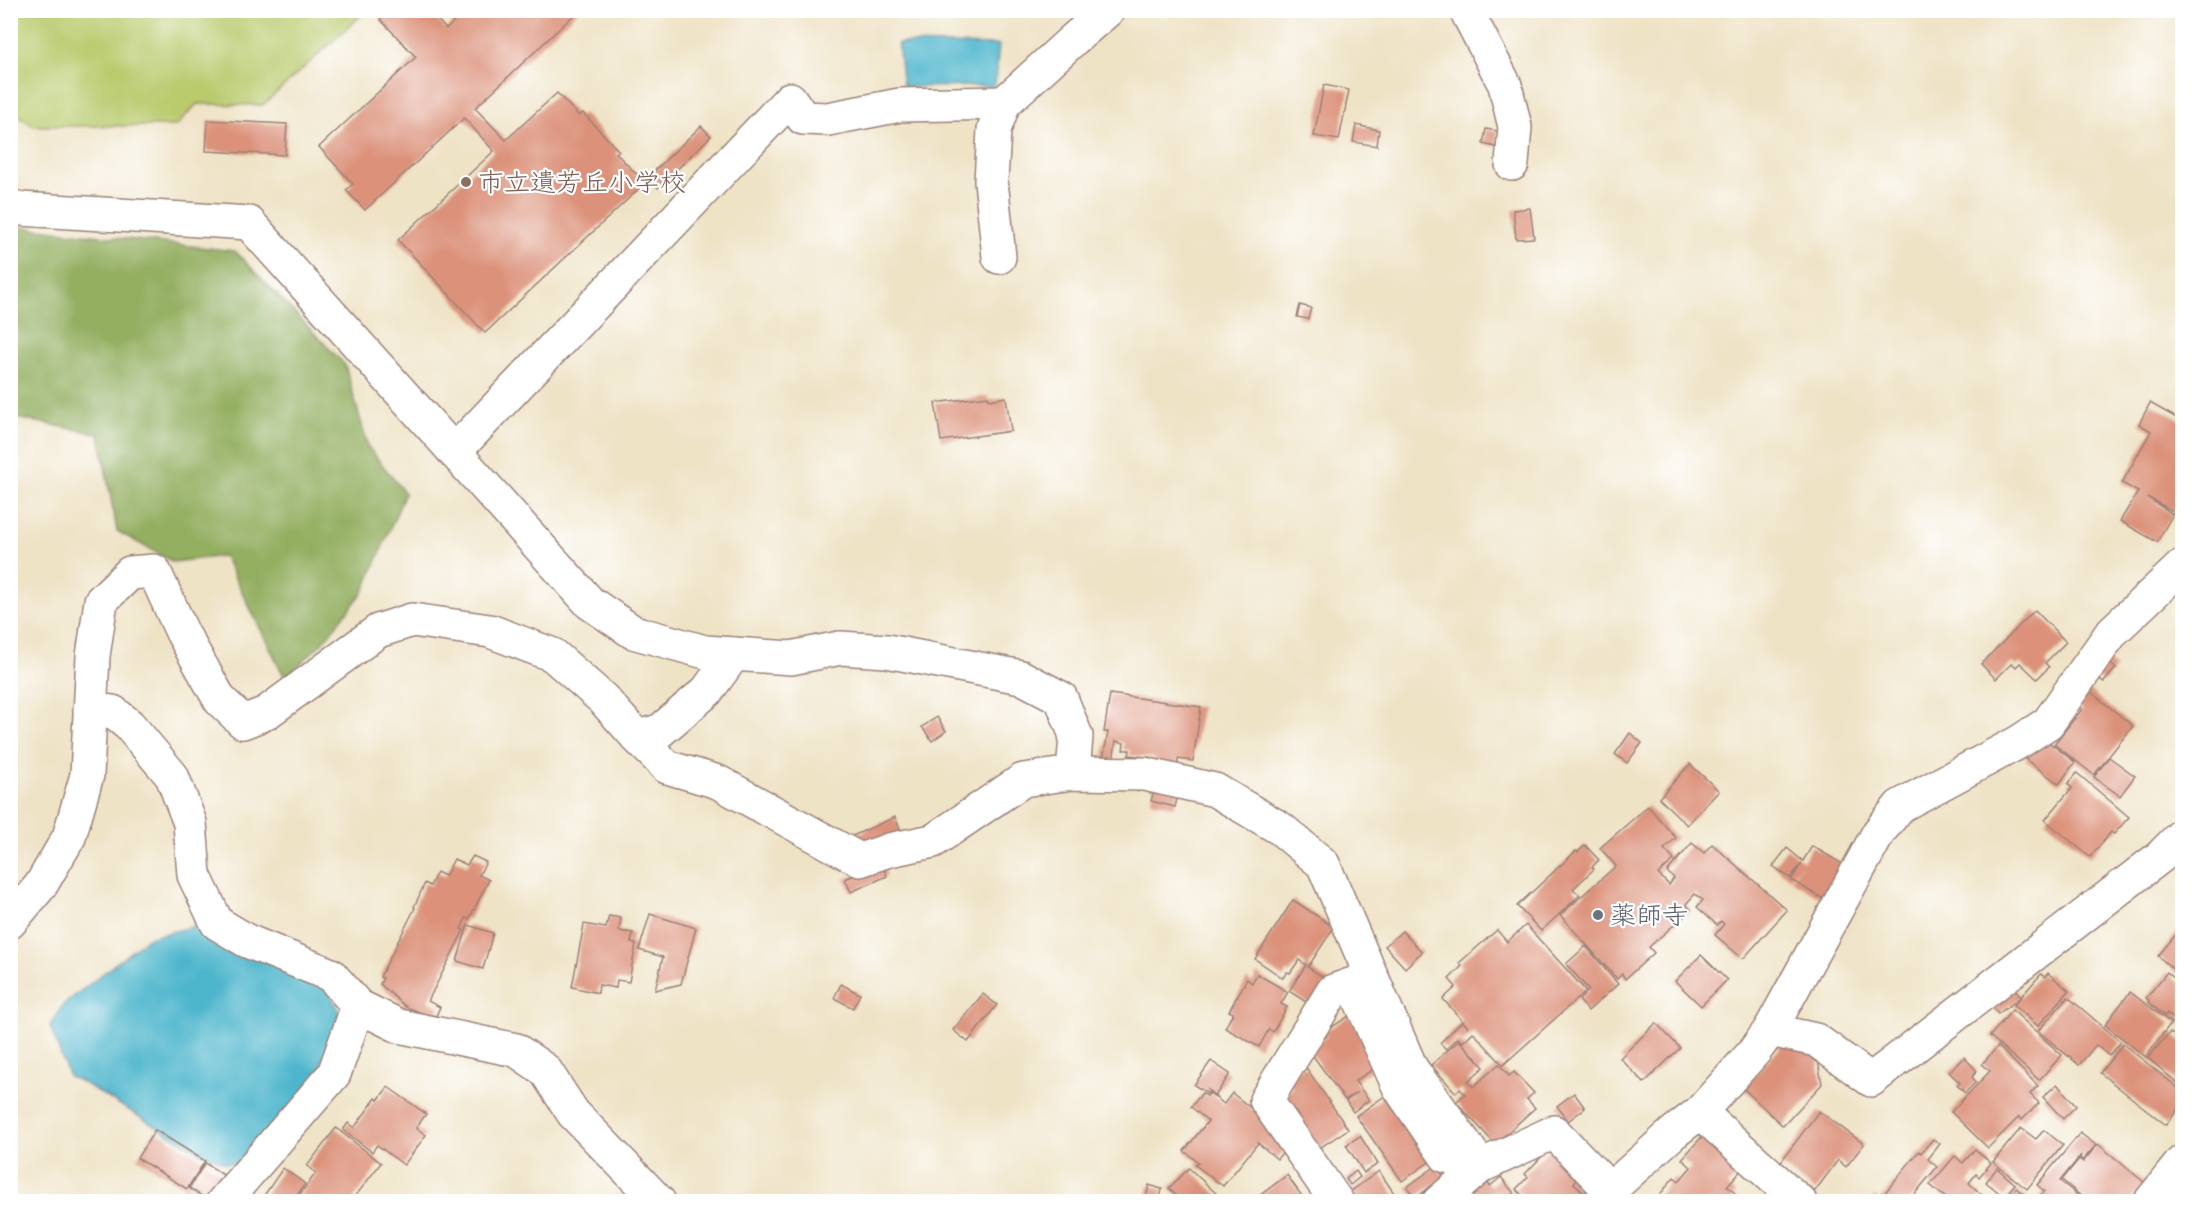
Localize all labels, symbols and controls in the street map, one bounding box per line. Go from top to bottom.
place label: 市立遺芳丘小学校 [478,166,686,198]
marker: 市立遺芳丘小学校 [459,175,473,189]
place label: 薬師寺 [1610,899,1688,931]
marker: 薬師寺 [1591,908,1605,922]

